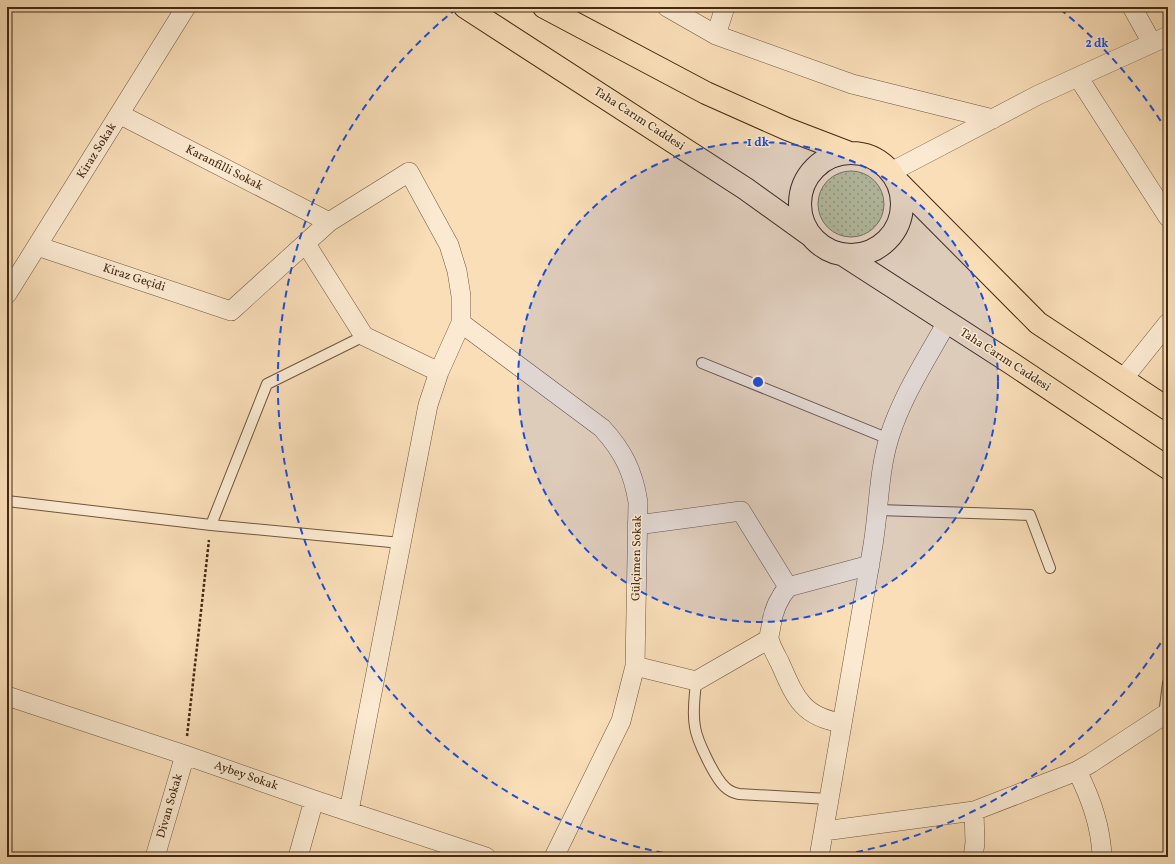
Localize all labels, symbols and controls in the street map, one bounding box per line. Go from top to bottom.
text: 2 dk [1085,36,1109,52]
street label: Taha Carım Caddesi [591,84,688,155]
street label: Kiraz Sokak [73,120,121,182]
text: 1 dk [747,135,770,151]
street label: Karanfilli Sokak [183,142,266,195]
street label: Kiraz Geçidi [101,260,168,296]
street label: Taha Carım Caddesi [957,325,1054,396]
centre of rings [751,375,765,389]
street label: Gülçimen Sokak [628,514,646,601]
street label: Aybey Sokak [212,758,281,795]
street label: Divan Sokak [153,772,187,840]

